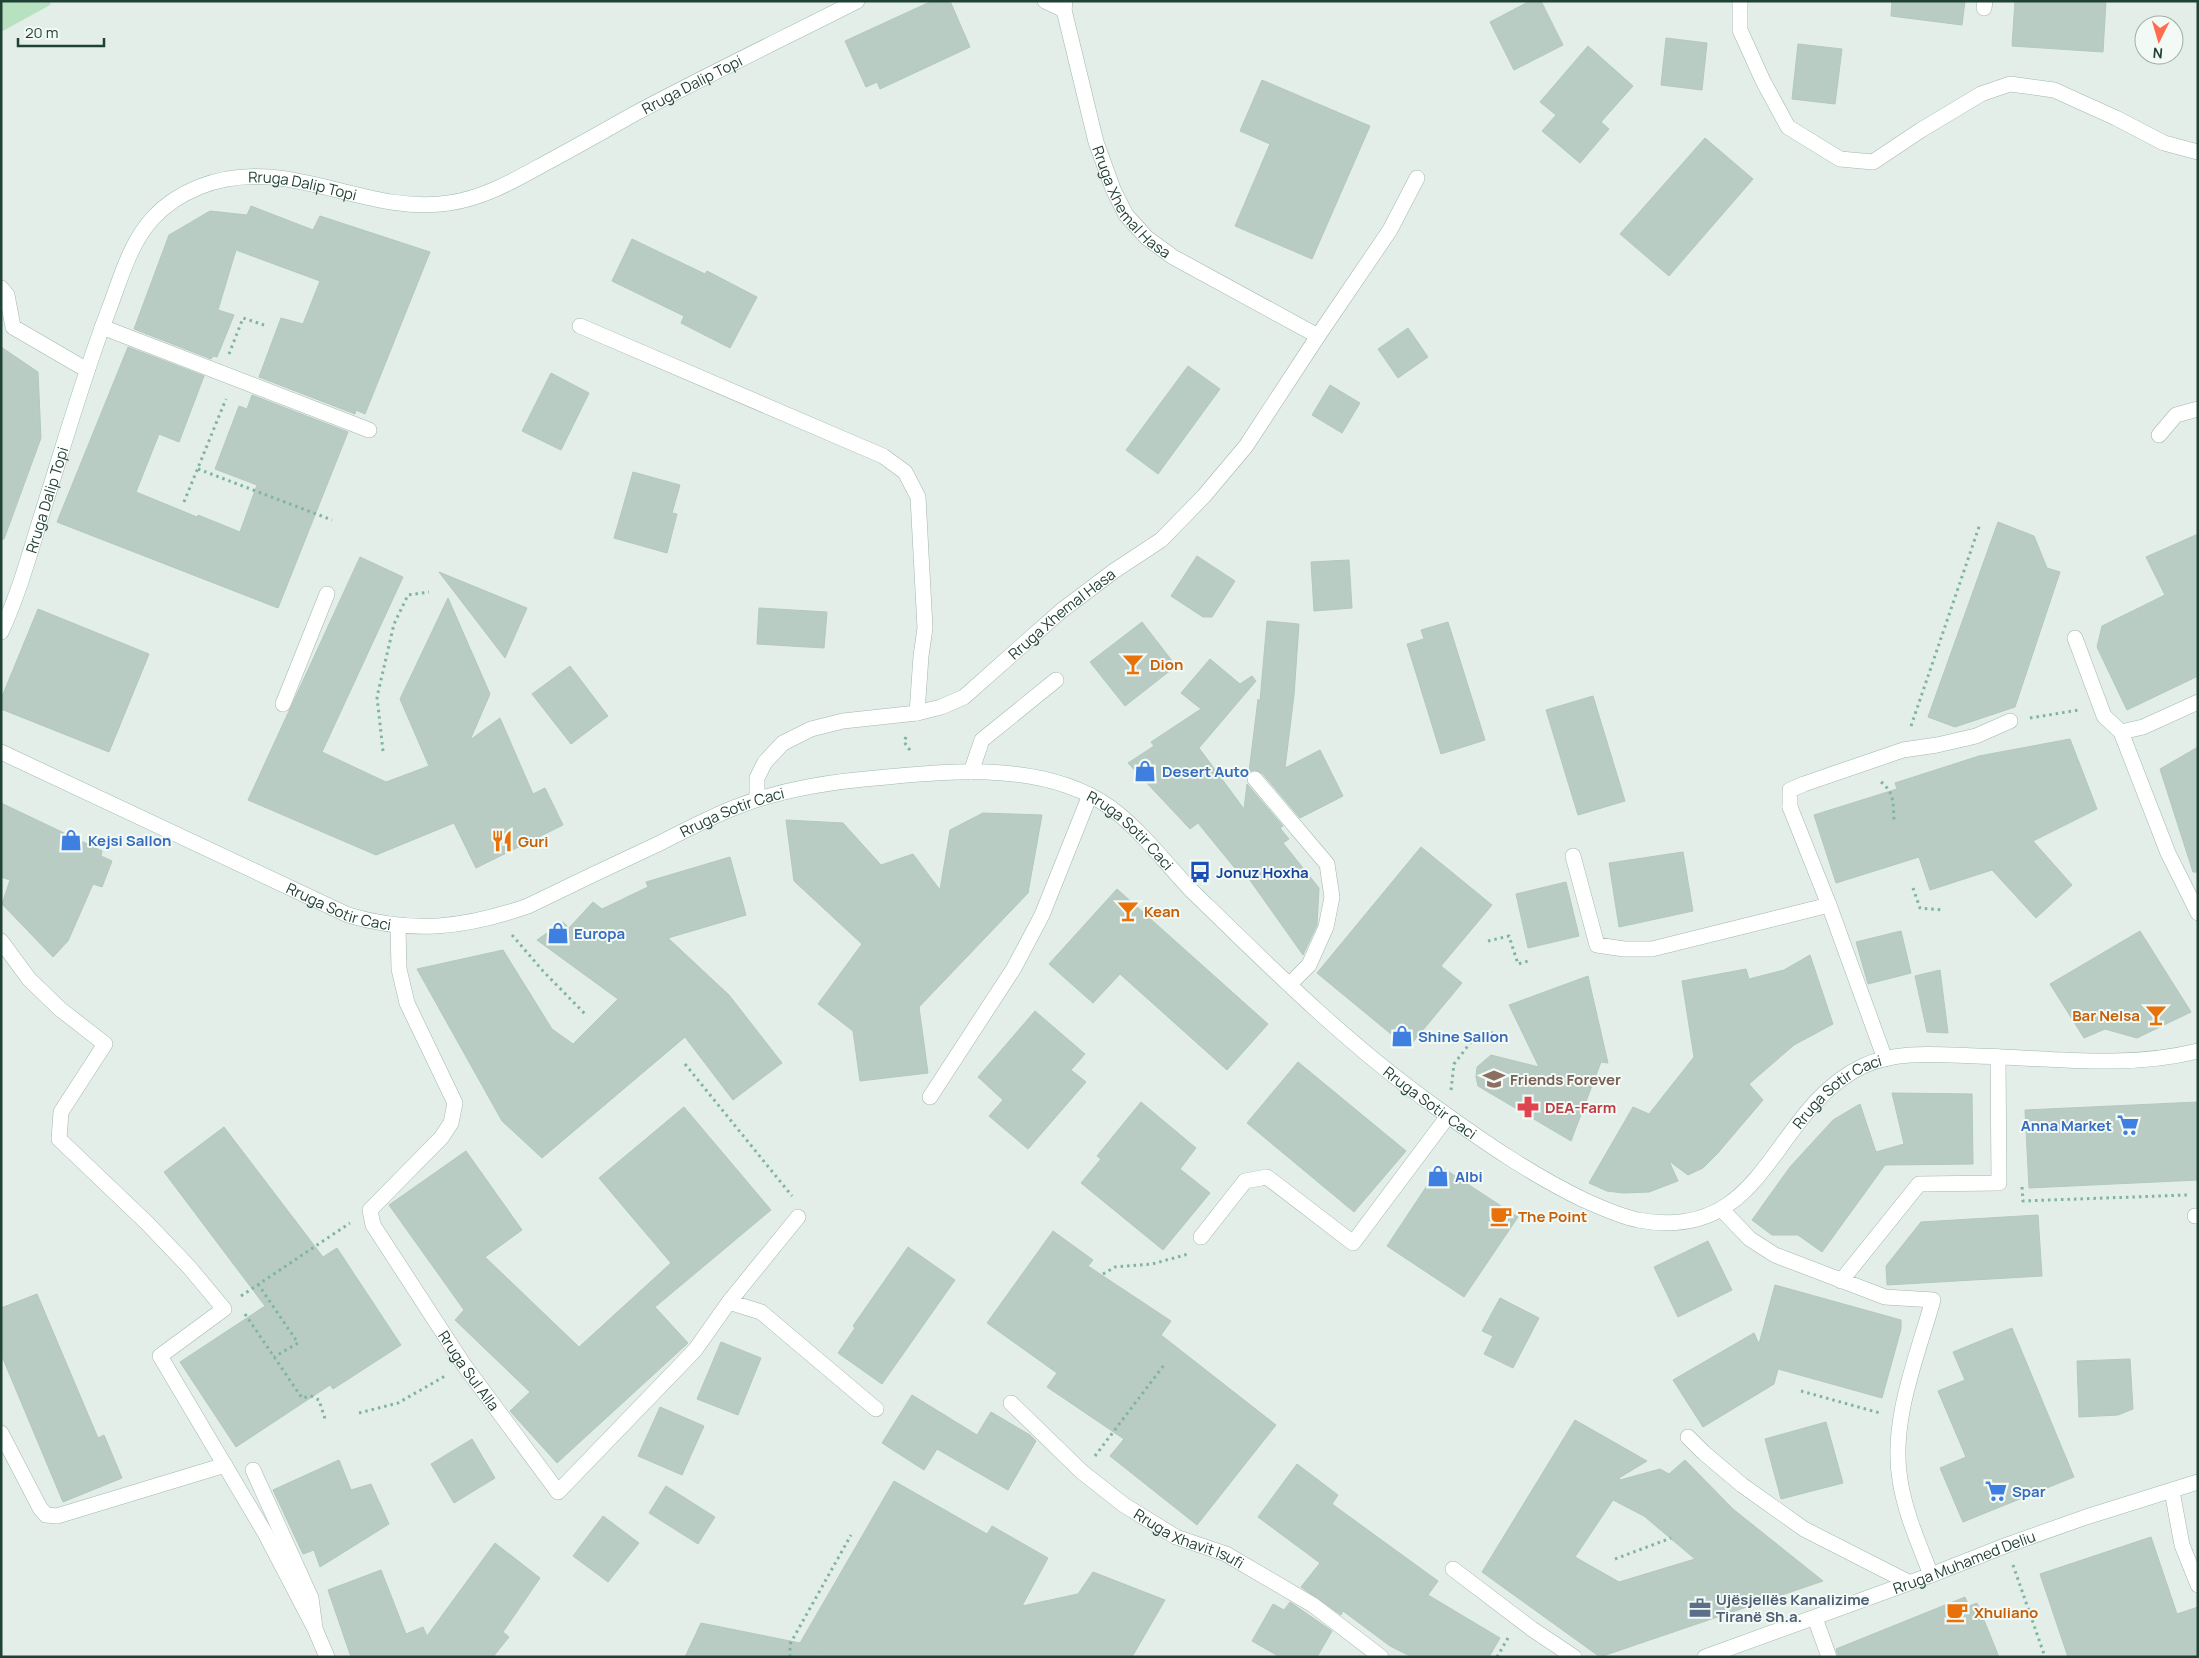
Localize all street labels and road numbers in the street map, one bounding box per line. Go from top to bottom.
street label: Rruga Dalip Topi [638,50,746,119]
street label: Rruga Xhemal Hasa [1088,143,1175,263]
street label: Rruga Dalip Topi [248,166,359,205]
street label: Rruga Dalip Topi [20,444,73,556]
street label: Rruga Xhemal Hasa [1003,563,1119,664]
street label: Rruga Sotir Caci [676,782,786,842]
street label: Rruga Sotir Caci [1083,785,1179,874]
street label: Rruga Sotir Caci [283,877,393,935]
street label: Rruga Sotir Caci [1787,1049,1884,1133]
street label: Rruga Sotir Caci [1379,1061,1481,1144]
street label: Rruga Sul Alla [434,1326,505,1415]
street label: Rruga Xhavit Isufi [1130,1503,1248,1573]
street label: Rruga Muhamed Deliu [1890,1525,2038,1598]

